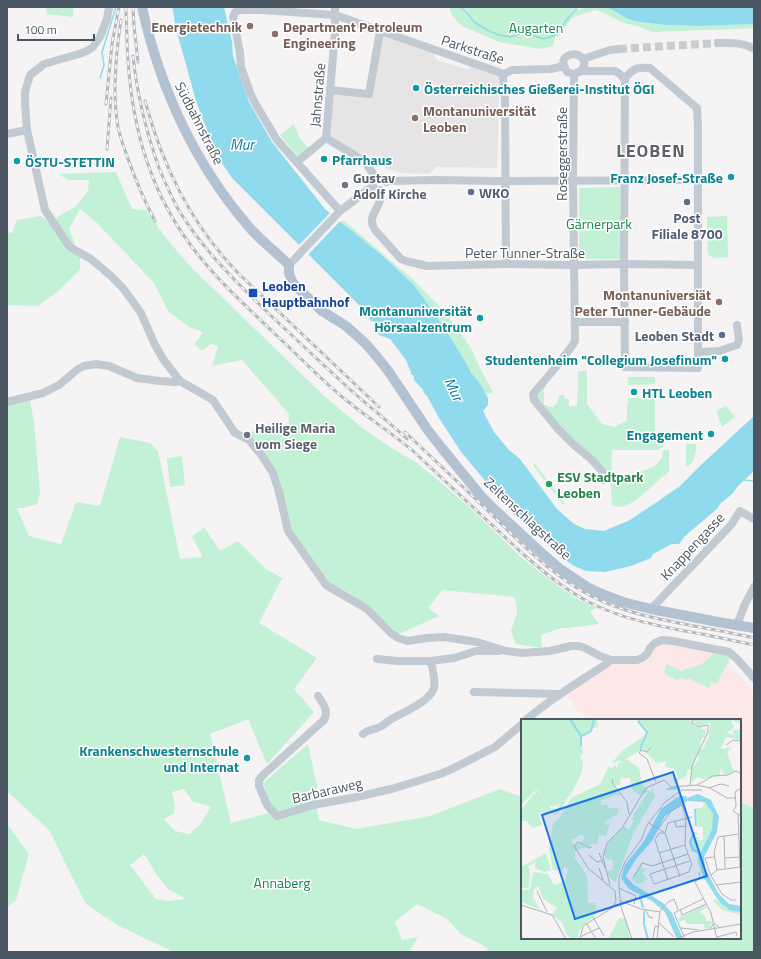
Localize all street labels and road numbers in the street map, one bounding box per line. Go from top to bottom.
street label: Parkstraße [439,29,507,69]
street label: Jahnstraße [304,62,330,128]
street label: Südbahnstraße [170,78,230,168]
street label: Roseggerstraße [551,107,572,201]
street label: Peter Tunner-Straße [465,242,585,263]
street label: Zeltenschlagstraße [479,472,577,564]
street label: Knappengasse [655,507,729,585]
street label: Barbaraweg [290,772,364,808]

